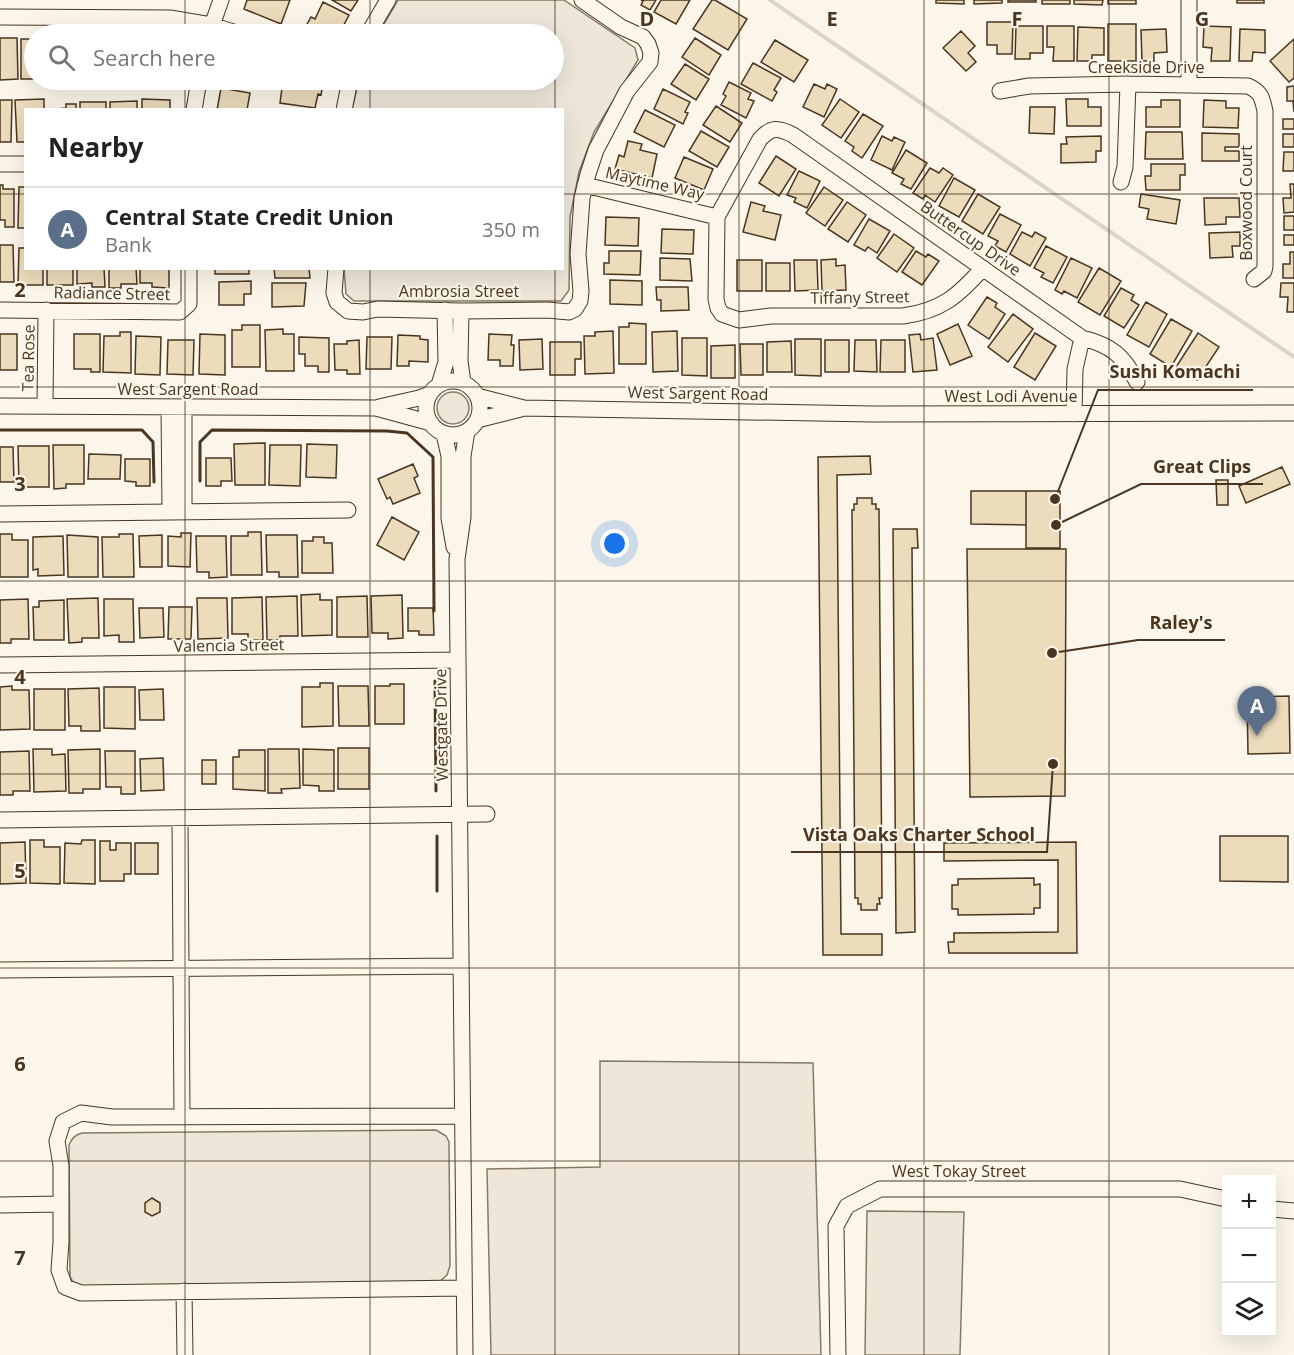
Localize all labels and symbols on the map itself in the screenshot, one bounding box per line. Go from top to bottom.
text: D [640,5,654,32]
text: E [826,5,838,32]
text: F [1012,5,1022,32]
text: G [1195,5,1209,32]
street label: Creekside Drive [1088,56,1204,78]
street label: Boxwood Court [1235,145,1257,261]
street label: Maytime Way [603,161,707,205]
street label: Buttercup Drive [916,195,1026,281]
text: 2 [14,276,26,303]
street label: Ambrosia Street [399,280,519,302]
street label: Radiance Street [53,281,171,305]
street label: Tiffany Street [810,285,910,309]
street label: Tea Rose [16,324,40,392]
callout: Sushi Komachi [1098,354,1253,390]
text: Sushi Komachi [1110,359,1240,383]
street label: West Sargent Road [118,378,258,400]
street label: West Sargent Road [627,381,769,405]
street label: West Lodi Avenue [945,385,1077,407]
callout: Great Clips [1141,448,1263,484]
text: Great Clips [1153,454,1251,478]
text: 3 [14,470,26,497]
your location [600,529,629,558]
callout: Raley's [1138,604,1225,640]
text: Raley's [1150,610,1212,634]
street label: Valencia Street [173,633,285,657]
text: 4 [14,663,26,690]
street label: Westgate Drive [429,668,453,782]
pin: A [1238,686,1276,736]
callout: Vista Oaks Charter School [791,816,1047,852]
text: Vista Oaks Charter School [803,822,1035,846]
text: 5 [14,857,26,884]
text: 6 [14,1050,26,1077]
street label: West Tokay Street [892,1160,1026,1182]
text: 7 [14,1244,26,1271]

